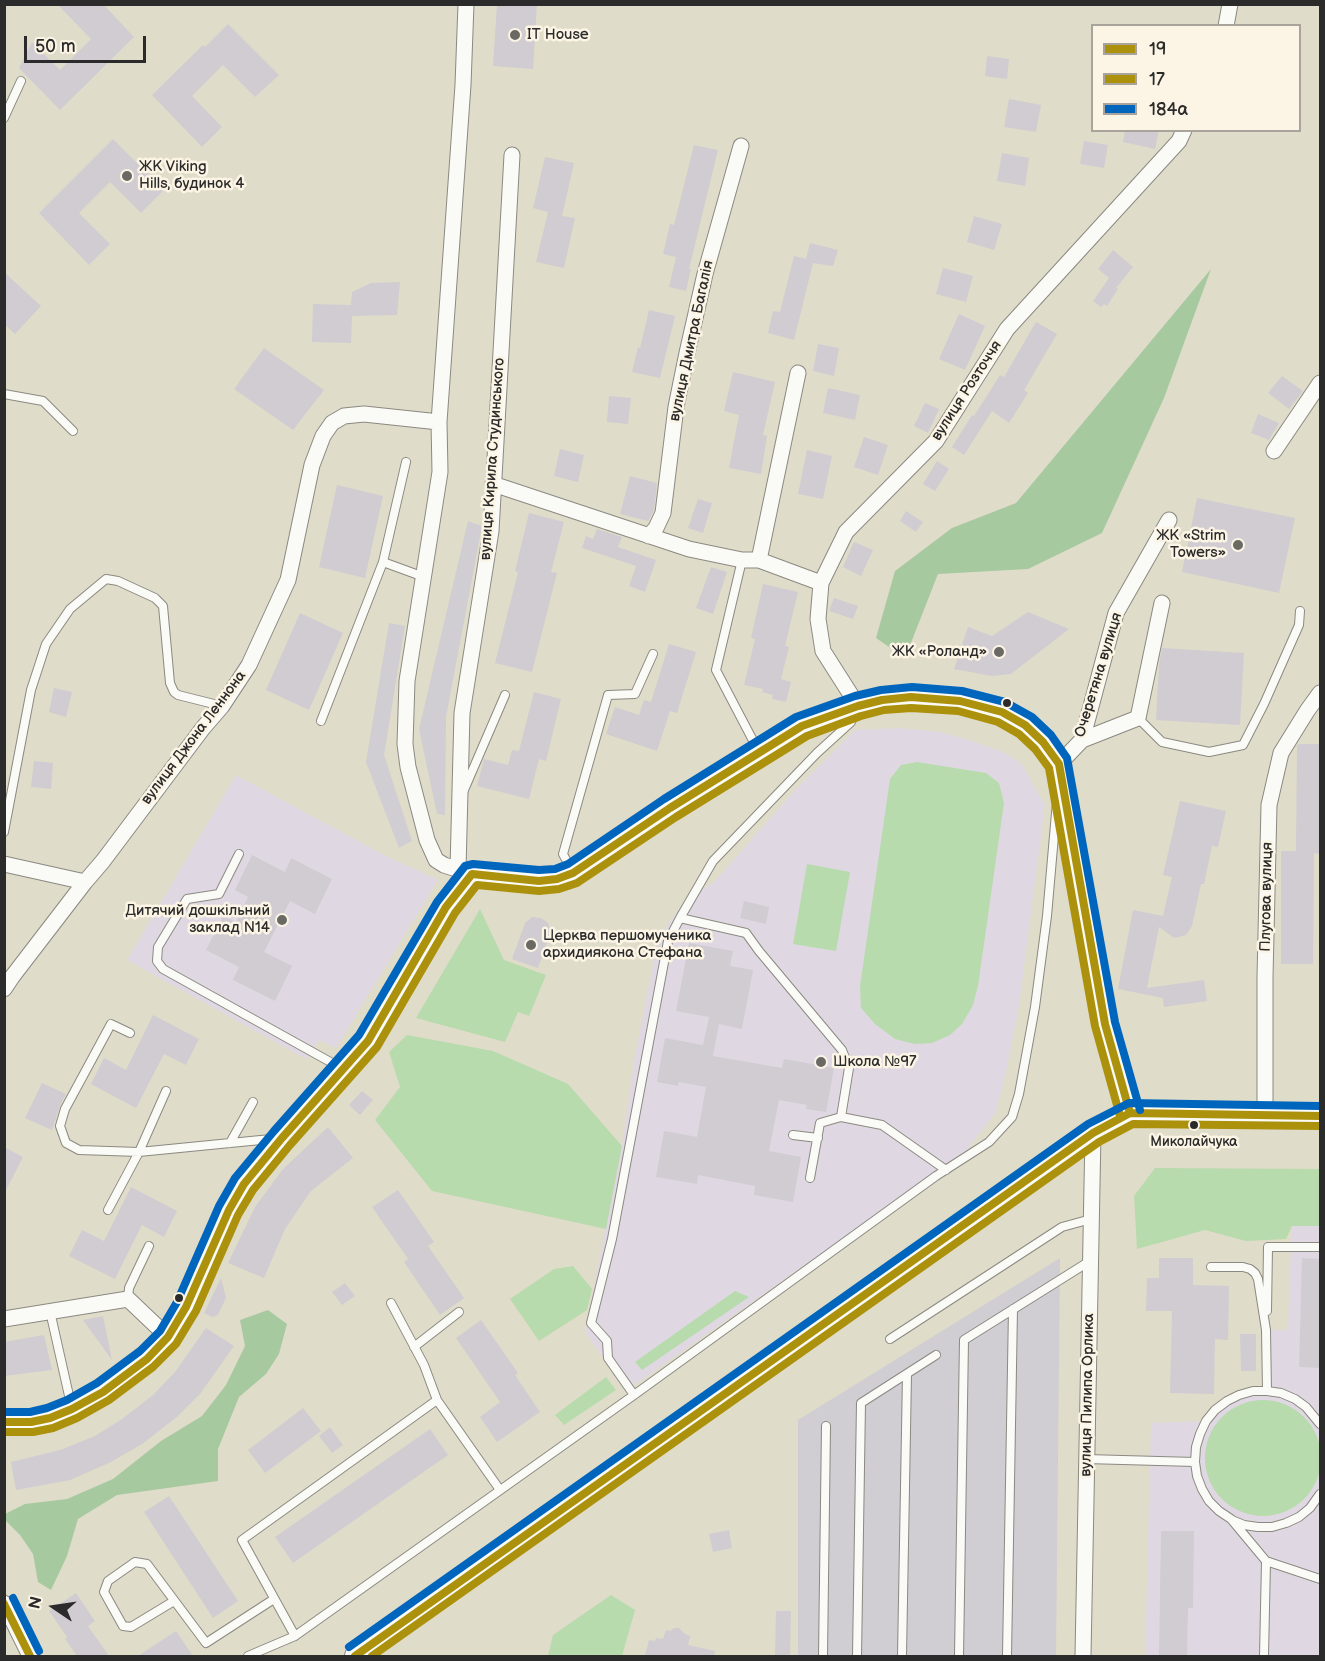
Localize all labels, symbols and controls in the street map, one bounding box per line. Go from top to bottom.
scale bar [27,24,148,62]
legend [1091,24,1301,132]
place label: IT House [527,26,589,44]
marker: IT House [508,28,522,42]
text: 50 m [35,36,76,57]
text: 19 [1149,39,1166,60]
text: 17 [1149,69,1165,90]
text: 184а [1149,99,1188,120]
place label: ЖК Viking Hills, будинок 4 [139,158,244,193]
marker: ЖК Viking Hills, будинок 4 [120,169,134,183]
street label: вулиця Дмитра Багалія [666,259,718,423]
street label: вулиця Розточчя [928,338,1006,444]
street label: вулиця Кирила Студинського [477,357,509,561]
place label: ЖК «Strim Towers» [1156,527,1226,562]
marker: ЖК «Strim Towers» [1231,538,1245,552]
street label: Очеретяна вулиця [1072,611,1126,739]
place label: ЖК «Роланд» [892,643,987,661]
marker: ЖК «Роланд» [992,645,1006,659]
street label: вулиця Джона Леннона [138,668,250,808]
unlabelled marker [1001,697,1013,709]
street label: Плугова вулиця [1257,842,1277,952]
place label: Дитячий дошкільний заклад N14 [125,902,270,937]
marker: Дитячий дошкільний заклад N14 [275,913,289,927]
place label: Церква першомученика архидиякона Стефана [543,927,711,962]
marker: Церква першомученика архидиякона Стефана [524,938,538,952]
place label: Школа №97 [833,1053,916,1071]
marker: Школа №97 [814,1055,828,1069]
marker: Миколайчука [1188,1119,1200,1131]
place label: Миколайчука [1150,1134,1238,1150]
unlabelled marker [173,1292,185,1304]
street label: вулиця Пилипа Орлика [1078,1313,1098,1477]
north arrow [24,1577,84,1637]
text: N [25,1595,47,1611]

